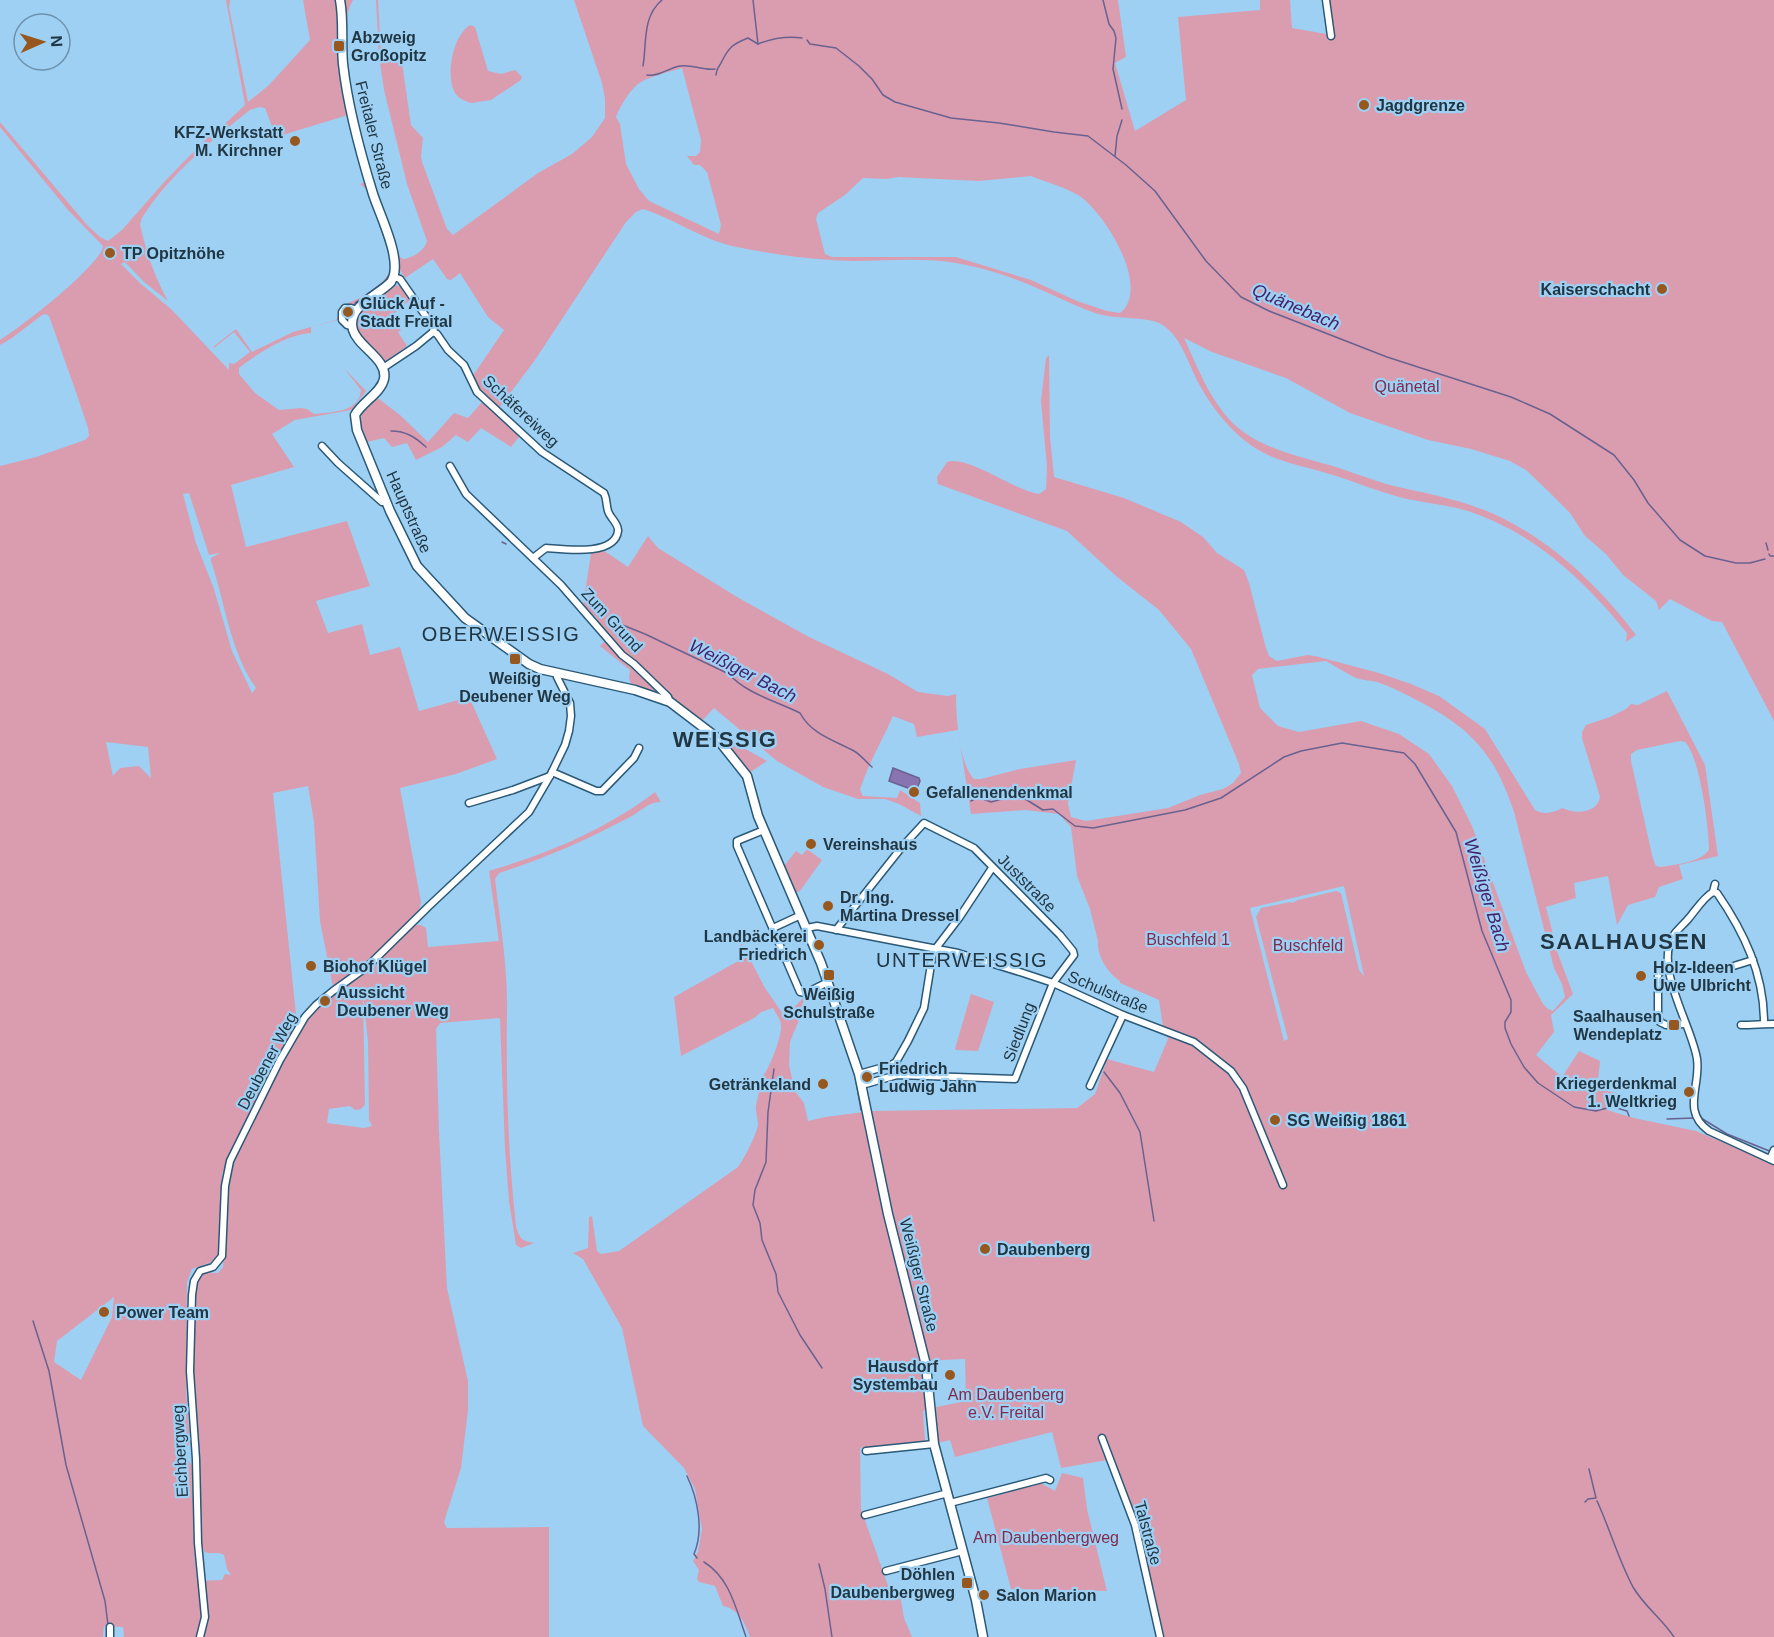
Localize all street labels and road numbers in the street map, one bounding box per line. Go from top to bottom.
street label: Freitaler Straße [352,79,396,191]
street label: Schäfereiweg [480,372,562,450]
street label: Hauptstraße [383,468,435,556]
street label: Zum Grund [578,585,646,655]
street label: Juststraße [995,851,1059,915]
street label: Schulstraße [1065,967,1151,1017]
street label: Siedlung [1000,1000,1038,1064]
street label: Deubener Weg [234,1010,300,1112]
street label: Weißiger Straße [897,1217,941,1334]
street label: Eichbergweg [169,1404,191,1498]
street label: Talstraße [1131,1499,1165,1567]

